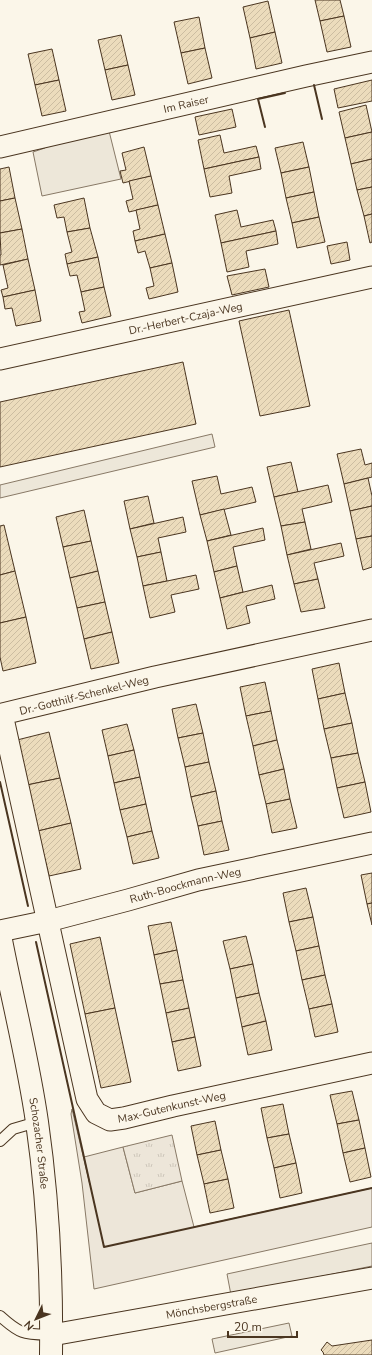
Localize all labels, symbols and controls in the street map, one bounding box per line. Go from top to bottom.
street label: Im Raiser [162,92,210,117]
street label: Dr.-Herbert-Czaja-Weg [127,299,244,338]
street label: Dr.-Gotthilf-Schenkel-Weg [18,672,150,719]
street label: Ruth-Boockmann-Weg [128,864,242,907]
street label: Max-Gutenkunst-Weg [117,1088,227,1127]
street label: Schozacher Straße [25,1096,52,1190]
street label: Mönchsbergstraße [165,1292,259,1323]
north arrow [16,1299,56,1339]
scale bar [228,1313,297,1339]
text: N [21,1317,37,1334]
text: 20 m [234,1319,262,1335]

